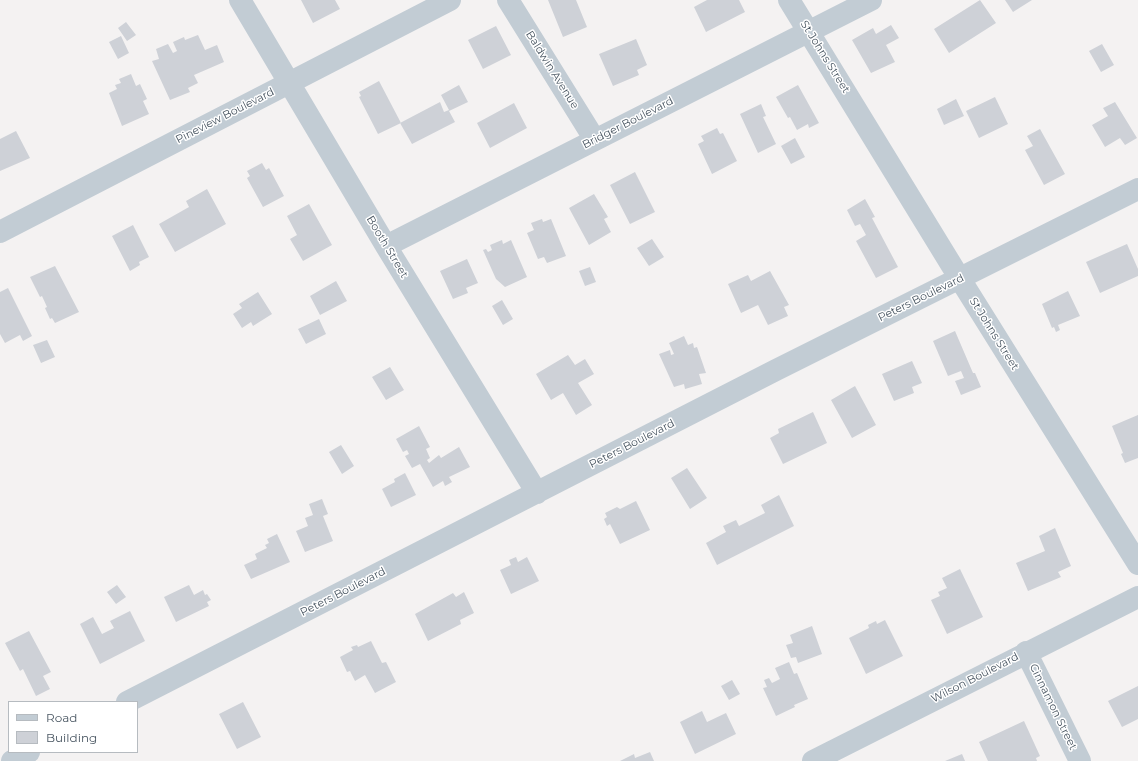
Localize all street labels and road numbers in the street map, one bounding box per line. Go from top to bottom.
street label: St Johns Street [797,18,853,96]
street label: Baldwin Avenue [523,28,581,112]
street label: Pineview Boulevard [173,85,277,147]
street label: Bridger Boulevard [580,94,676,152]
street label: Booth Street [363,214,411,280]
street label: Peters Boulevard [876,271,966,325]
street label: St Johns Street [966,295,1022,373]
street label: Peters Boulevard [587,417,677,471]
street label: Peters Boulevard [298,565,388,619]
street label: Wilson Boulevard [929,650,1021,706]
street label: Cinnamon Street [1026,662,1080,752]

